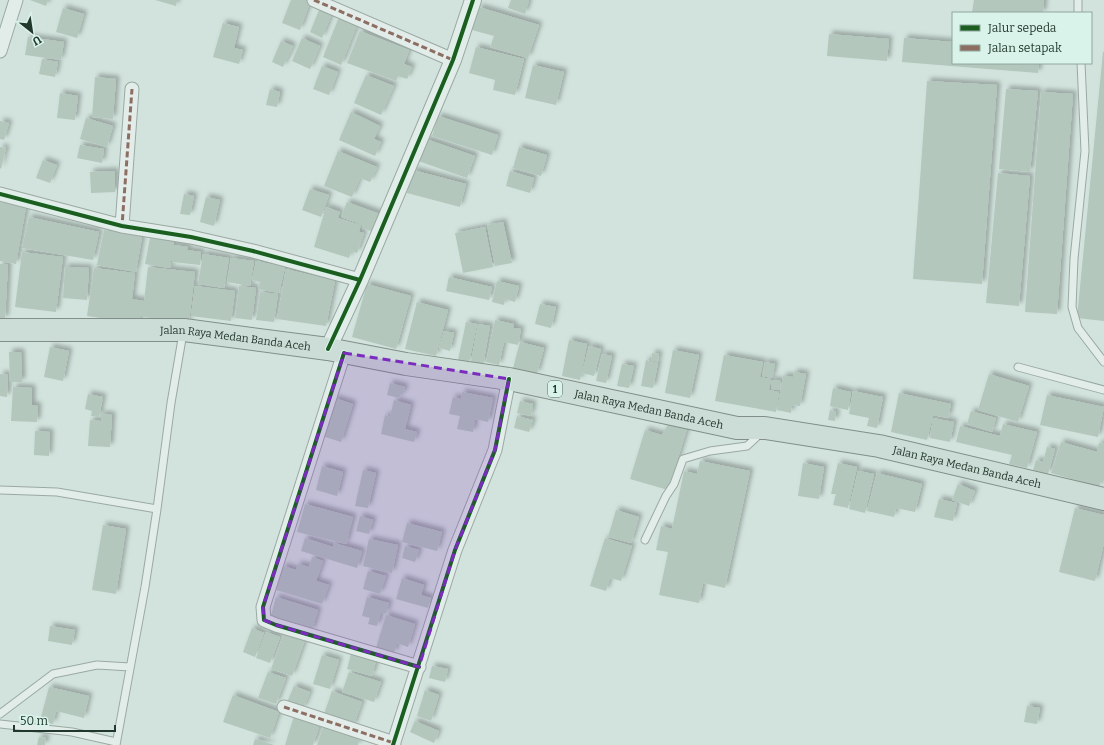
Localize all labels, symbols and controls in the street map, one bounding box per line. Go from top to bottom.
north arrow [12,12,52,52]
legend [952,12,1092,64]
text: Jalur sepeda [987,21,1057,35]
text: U [30,33,44,48]
text: Jalan setapak [987,41,1062,55]
street label: Jalan Raya Medan Banda Aceh [159,324,312,354]
road number: 1 [548,381,562,397]
street label: Jalan Raya Medan Banda Aceh [572,387,725,432]
street label: Jalan Raya Medan Banda Aceh [891,443,1043,491]
scale bar [14,707,115,733]
text: 50 m [20,714,49,728]

